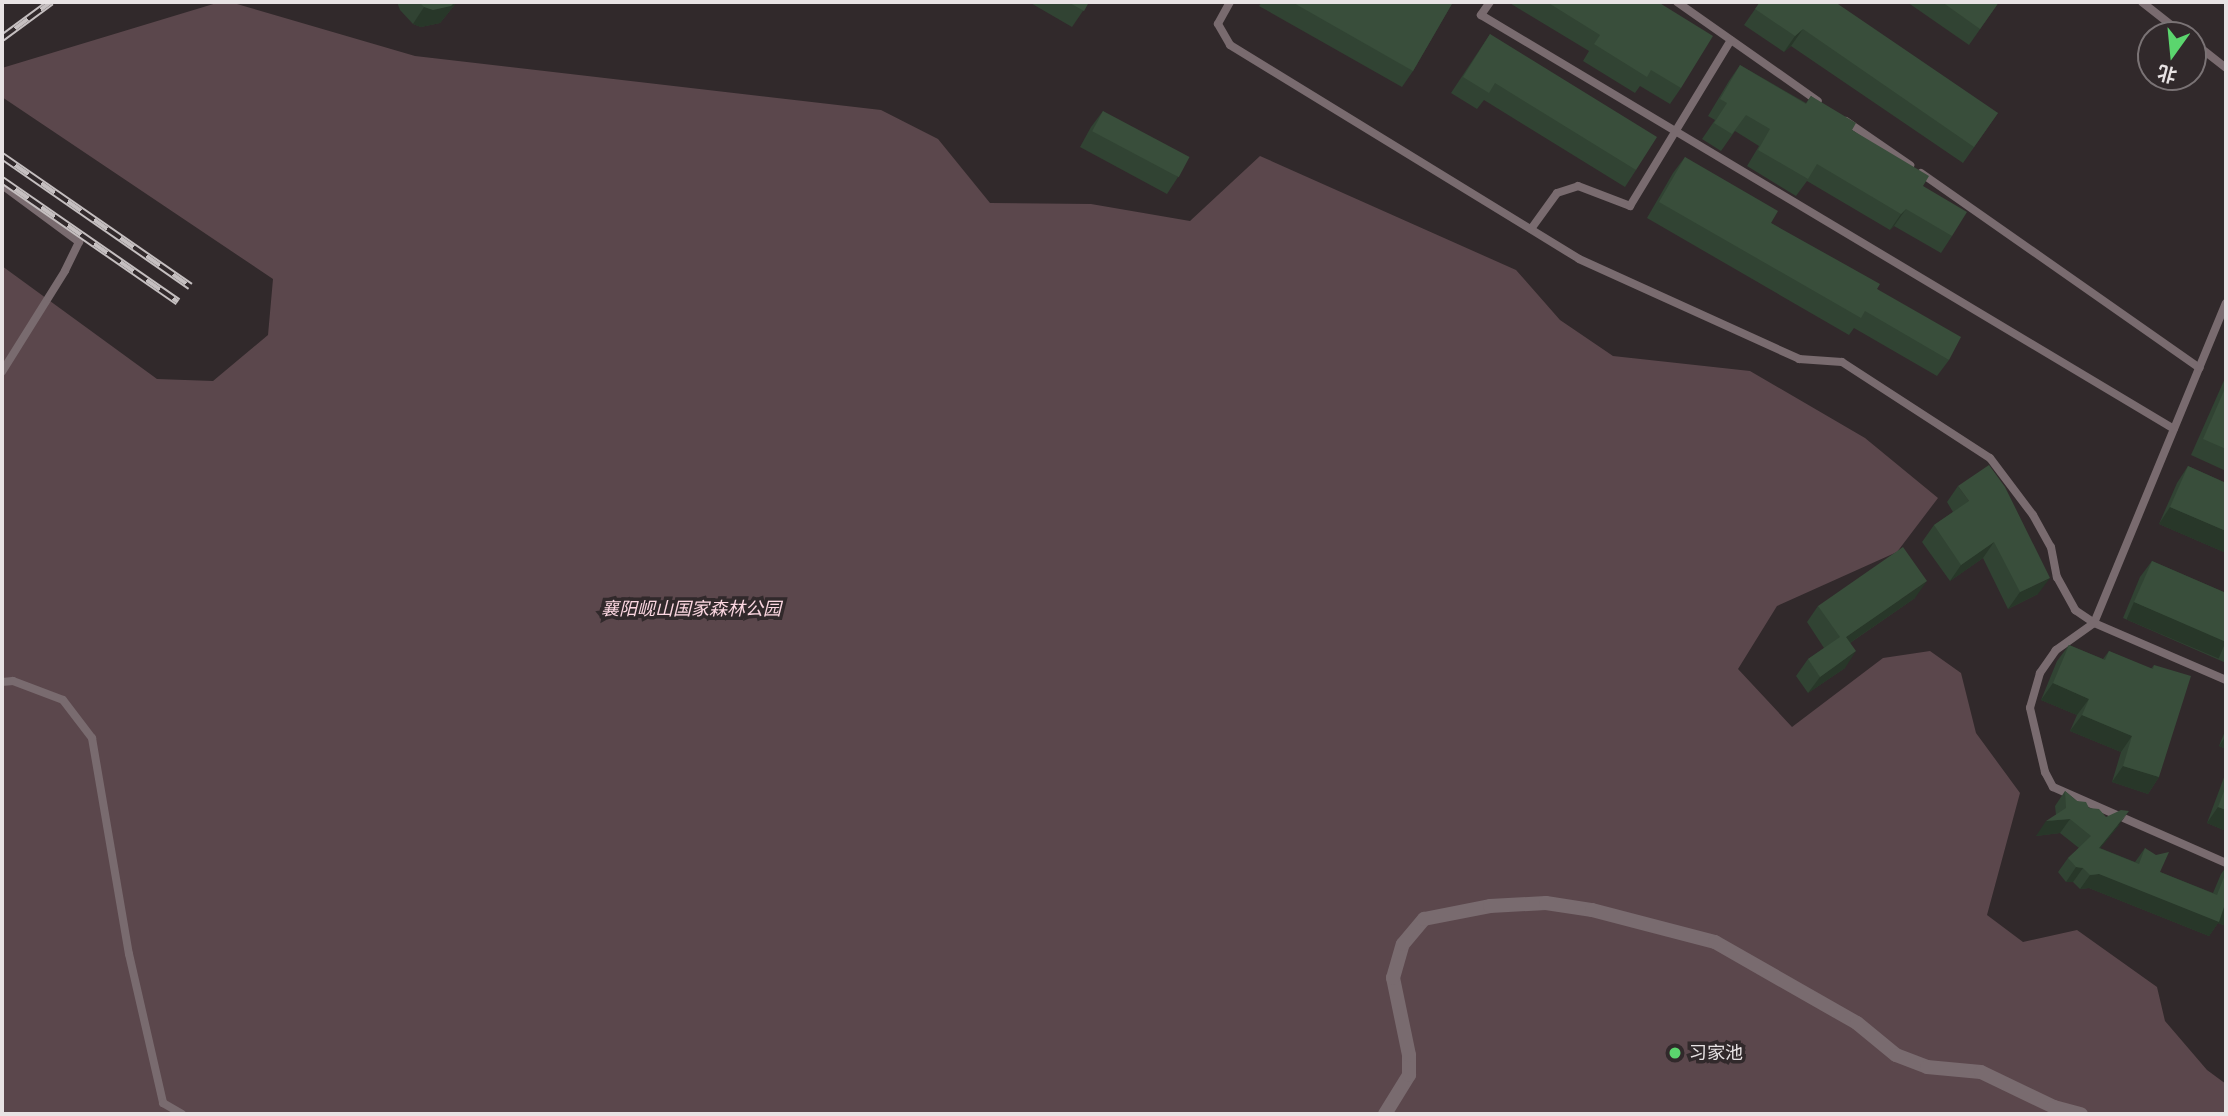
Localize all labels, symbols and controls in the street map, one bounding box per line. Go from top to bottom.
north arrow [2137,21,2207,91]
text: 北 [2155,60,2179,88]
park label: 襄阳岘山国家森林公园 [601,598,781,620]
place label: 习家池 [1689,1042,1743,1064]
marker: 习家池 [1667,1045,1683,1061]

